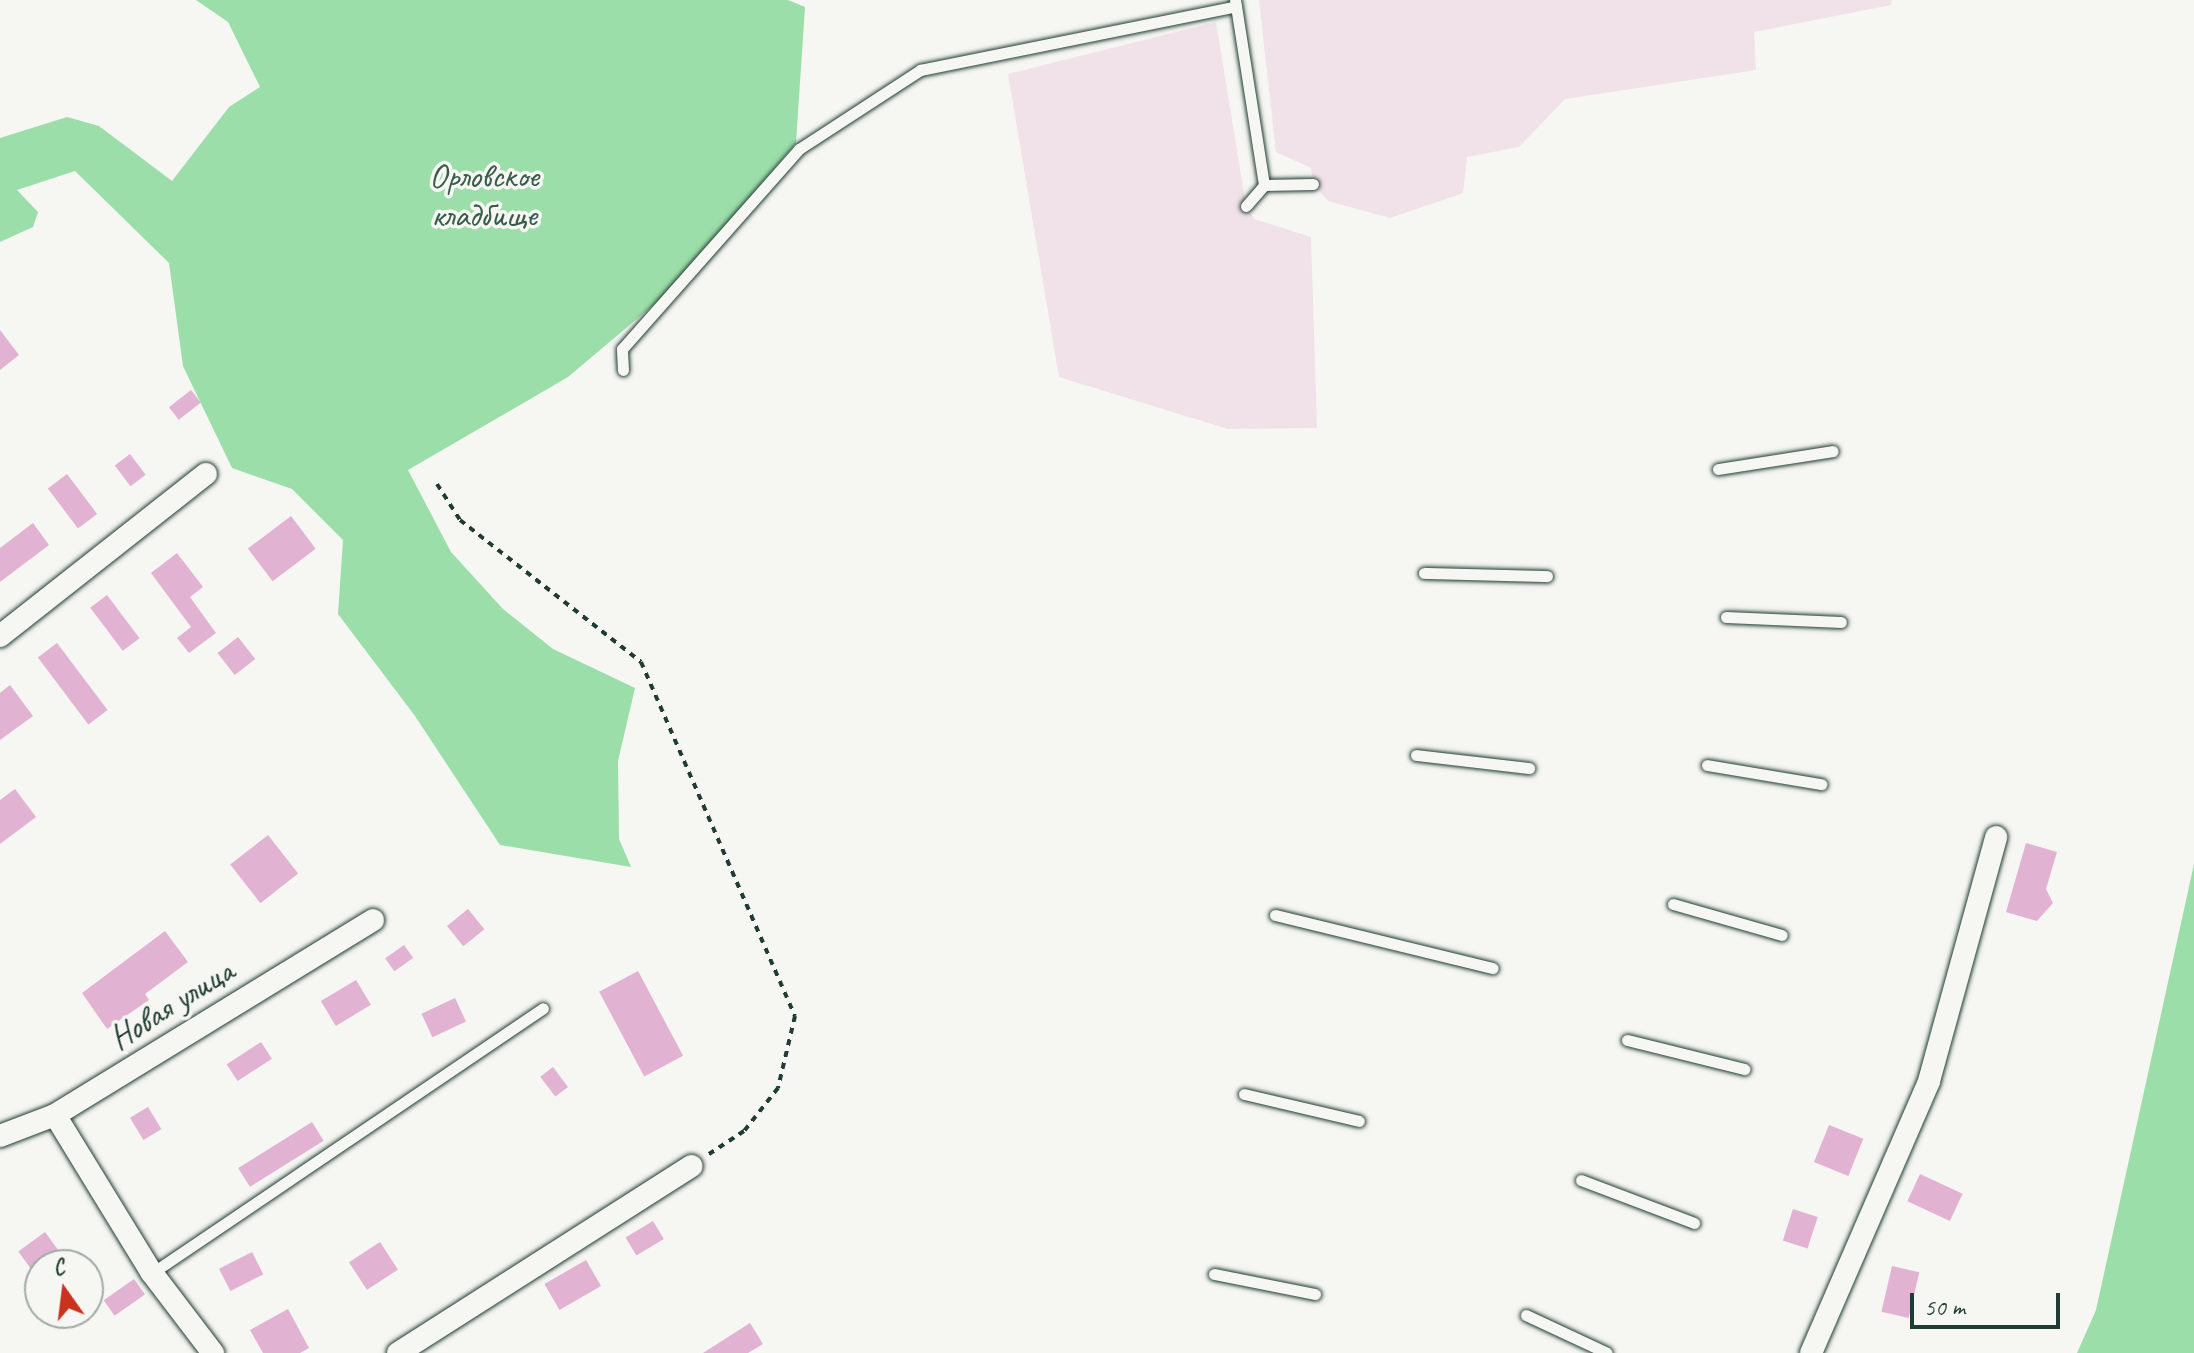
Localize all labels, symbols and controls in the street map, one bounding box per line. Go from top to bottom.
park label: Орловское кладбище [429,155,539,234]
street label: Новая улица [101,950,241,1058]
north arrow [24,1249,104,1329]
text: С [50,1253,67,1283]
scale bar [1914,1277,2064,1327]
text: 50 m [1924,1292,1965,1322]

